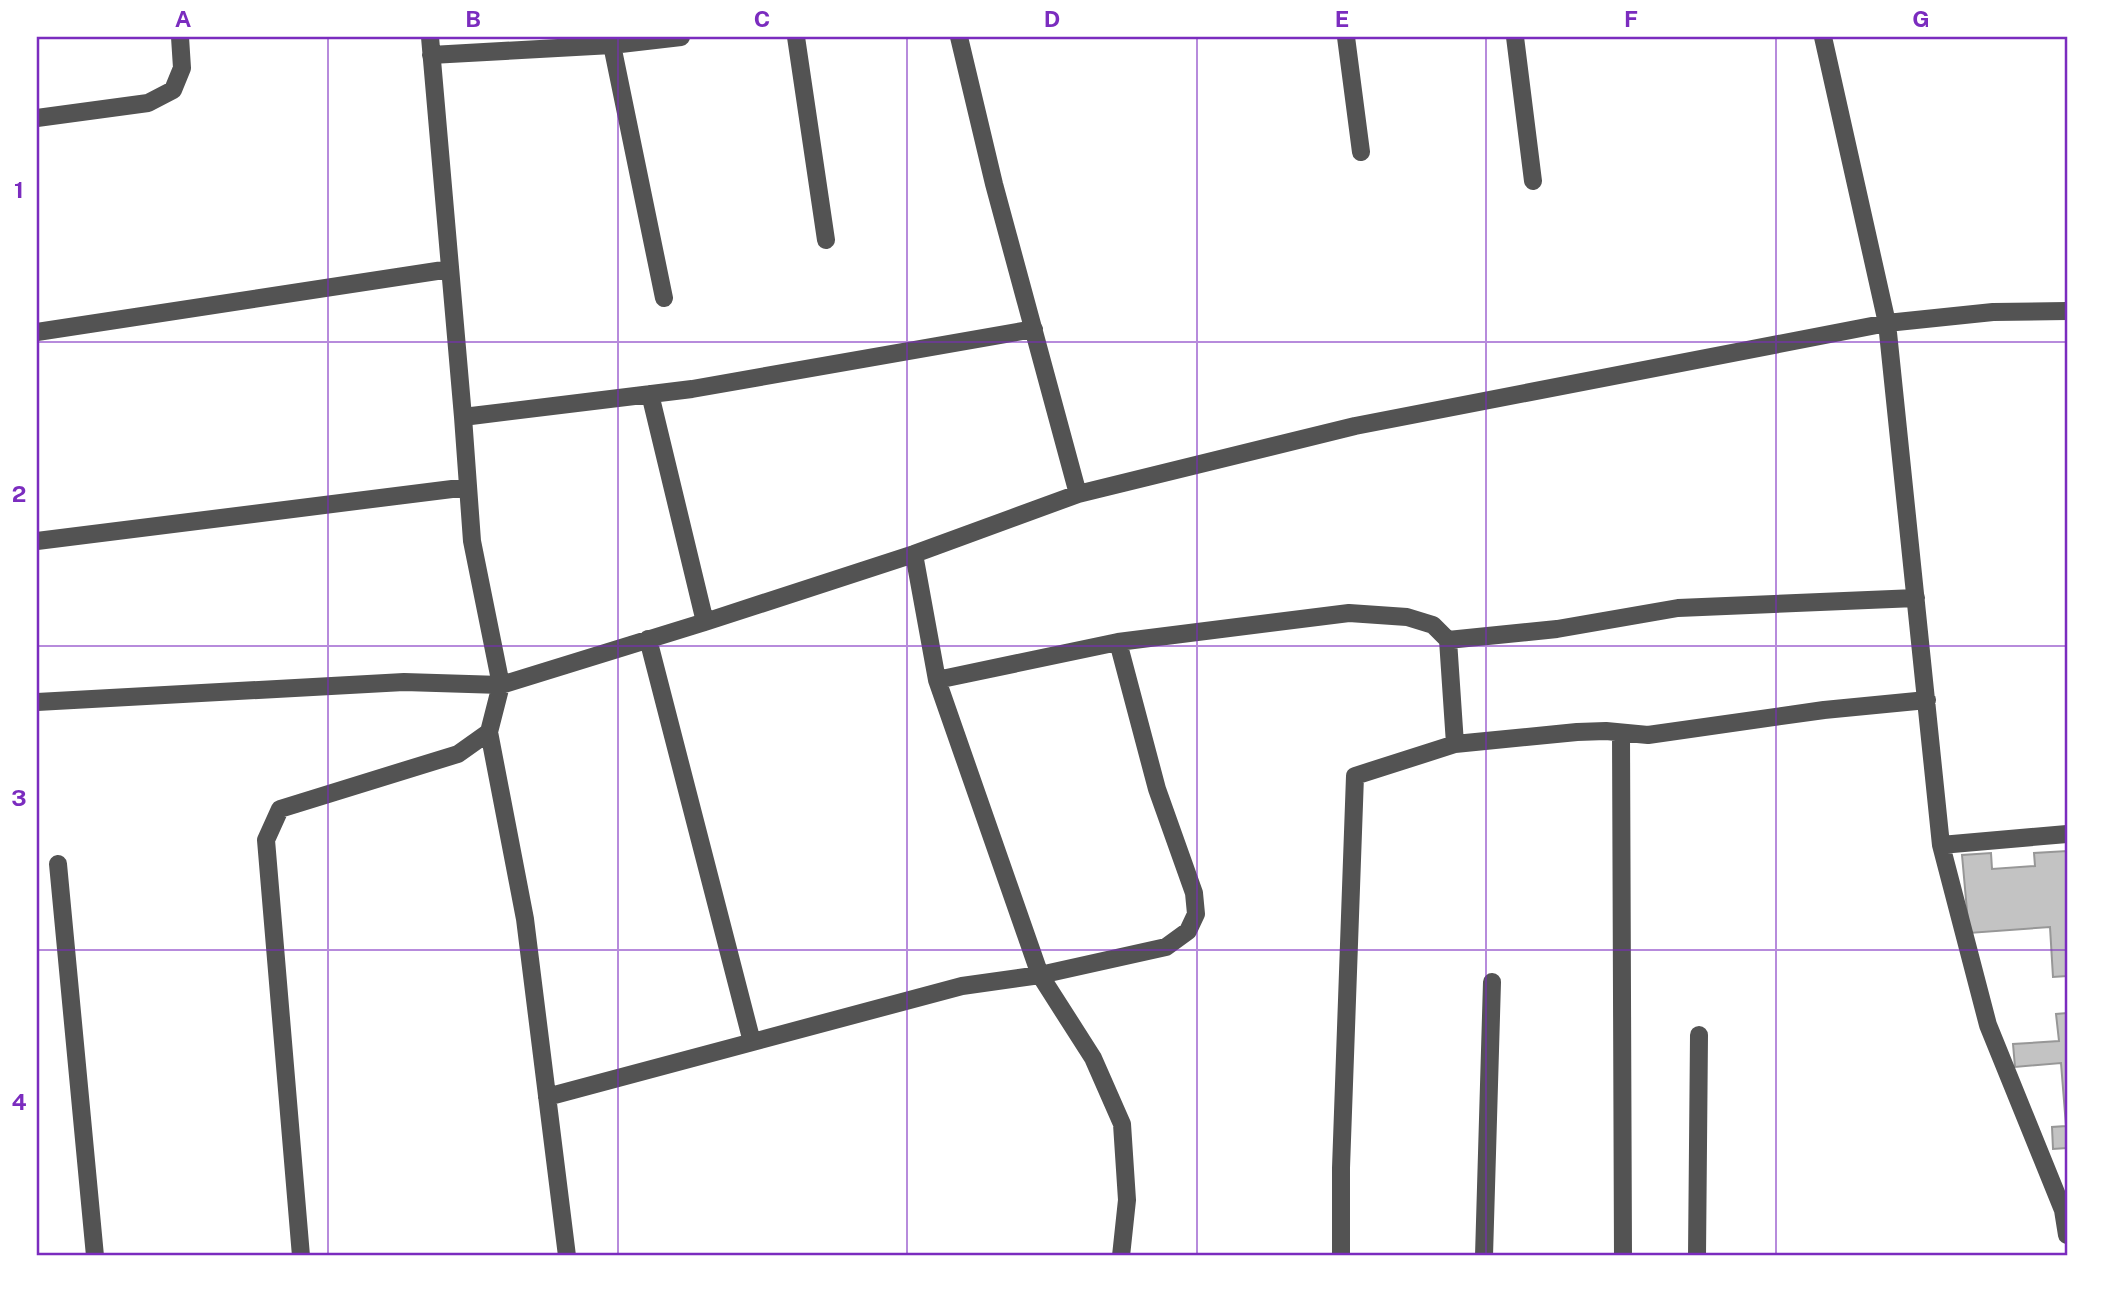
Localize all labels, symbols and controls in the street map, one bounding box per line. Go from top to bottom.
text: A [175,5,192,32]
text: B [465,5,481,32]
text: C [754,5,770,32]
text: D [1044,5,1060,32]
text: E [1335,5,1349,32]
text: F [1624,5,1638,32]
text: G [1912,5,1930,32]
text: 1 [14,176,24,203]
text: 2 [12,480,26,507]
text: 3 [11,784,27,811]
text: 4 [11,1088,27,1115]

